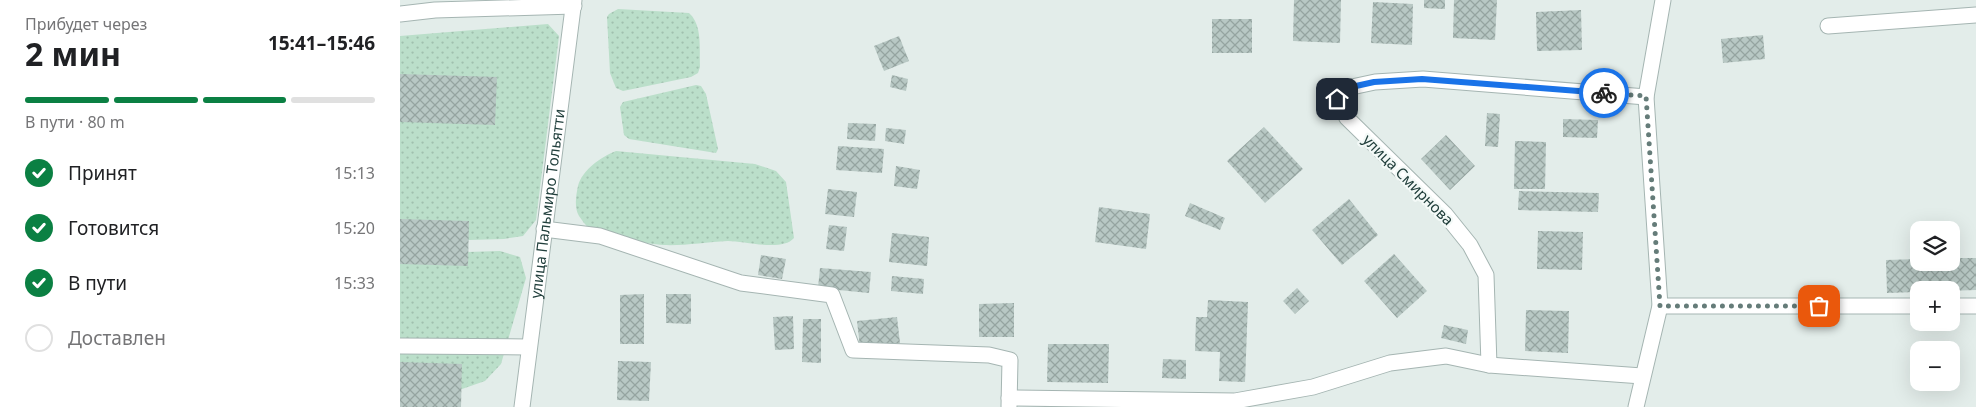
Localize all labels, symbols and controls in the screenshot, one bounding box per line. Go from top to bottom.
text: Прибудет через [25,13,147,35]
text: 15:41–15:46 [268,30,375,56]
text: 2 мин [25,32,121,75]
courier [1579,68,1629,118]
pin [1316,78,1358,120]
icon: bike [1590,79,1618,107]
icon: home [1323,85,1351,113]
street label: улица Пальмиро Тольятти [525,108,569,300]
text: В пути · 80 m [25,111,125,133]
street label: улица Смирнова [1359,129,1459,229]
icon: check [25,159,53,187]
text: Принят [68,160,137,186]
text: 15:13 [334,162,375,184]
icon: check [25,214,53,242]
text: Готовится [68,215,159,241]
text: 15:20 [334,217,375,239]
map controls [1910,221,1960,391]
button: layers [1910,221,1960,271]
icon: check [25,269,53,297]
text: В пути [68,270,127,296]
text: 15:33 [334,272,375,294]
button: + [1910,281,1960,331]
pin [1798,285,1840,327]
icon: bag [1805,292,1833,320]
text: Доставлен [68,325,166,351]
button: − [1910,341,1960,391]

